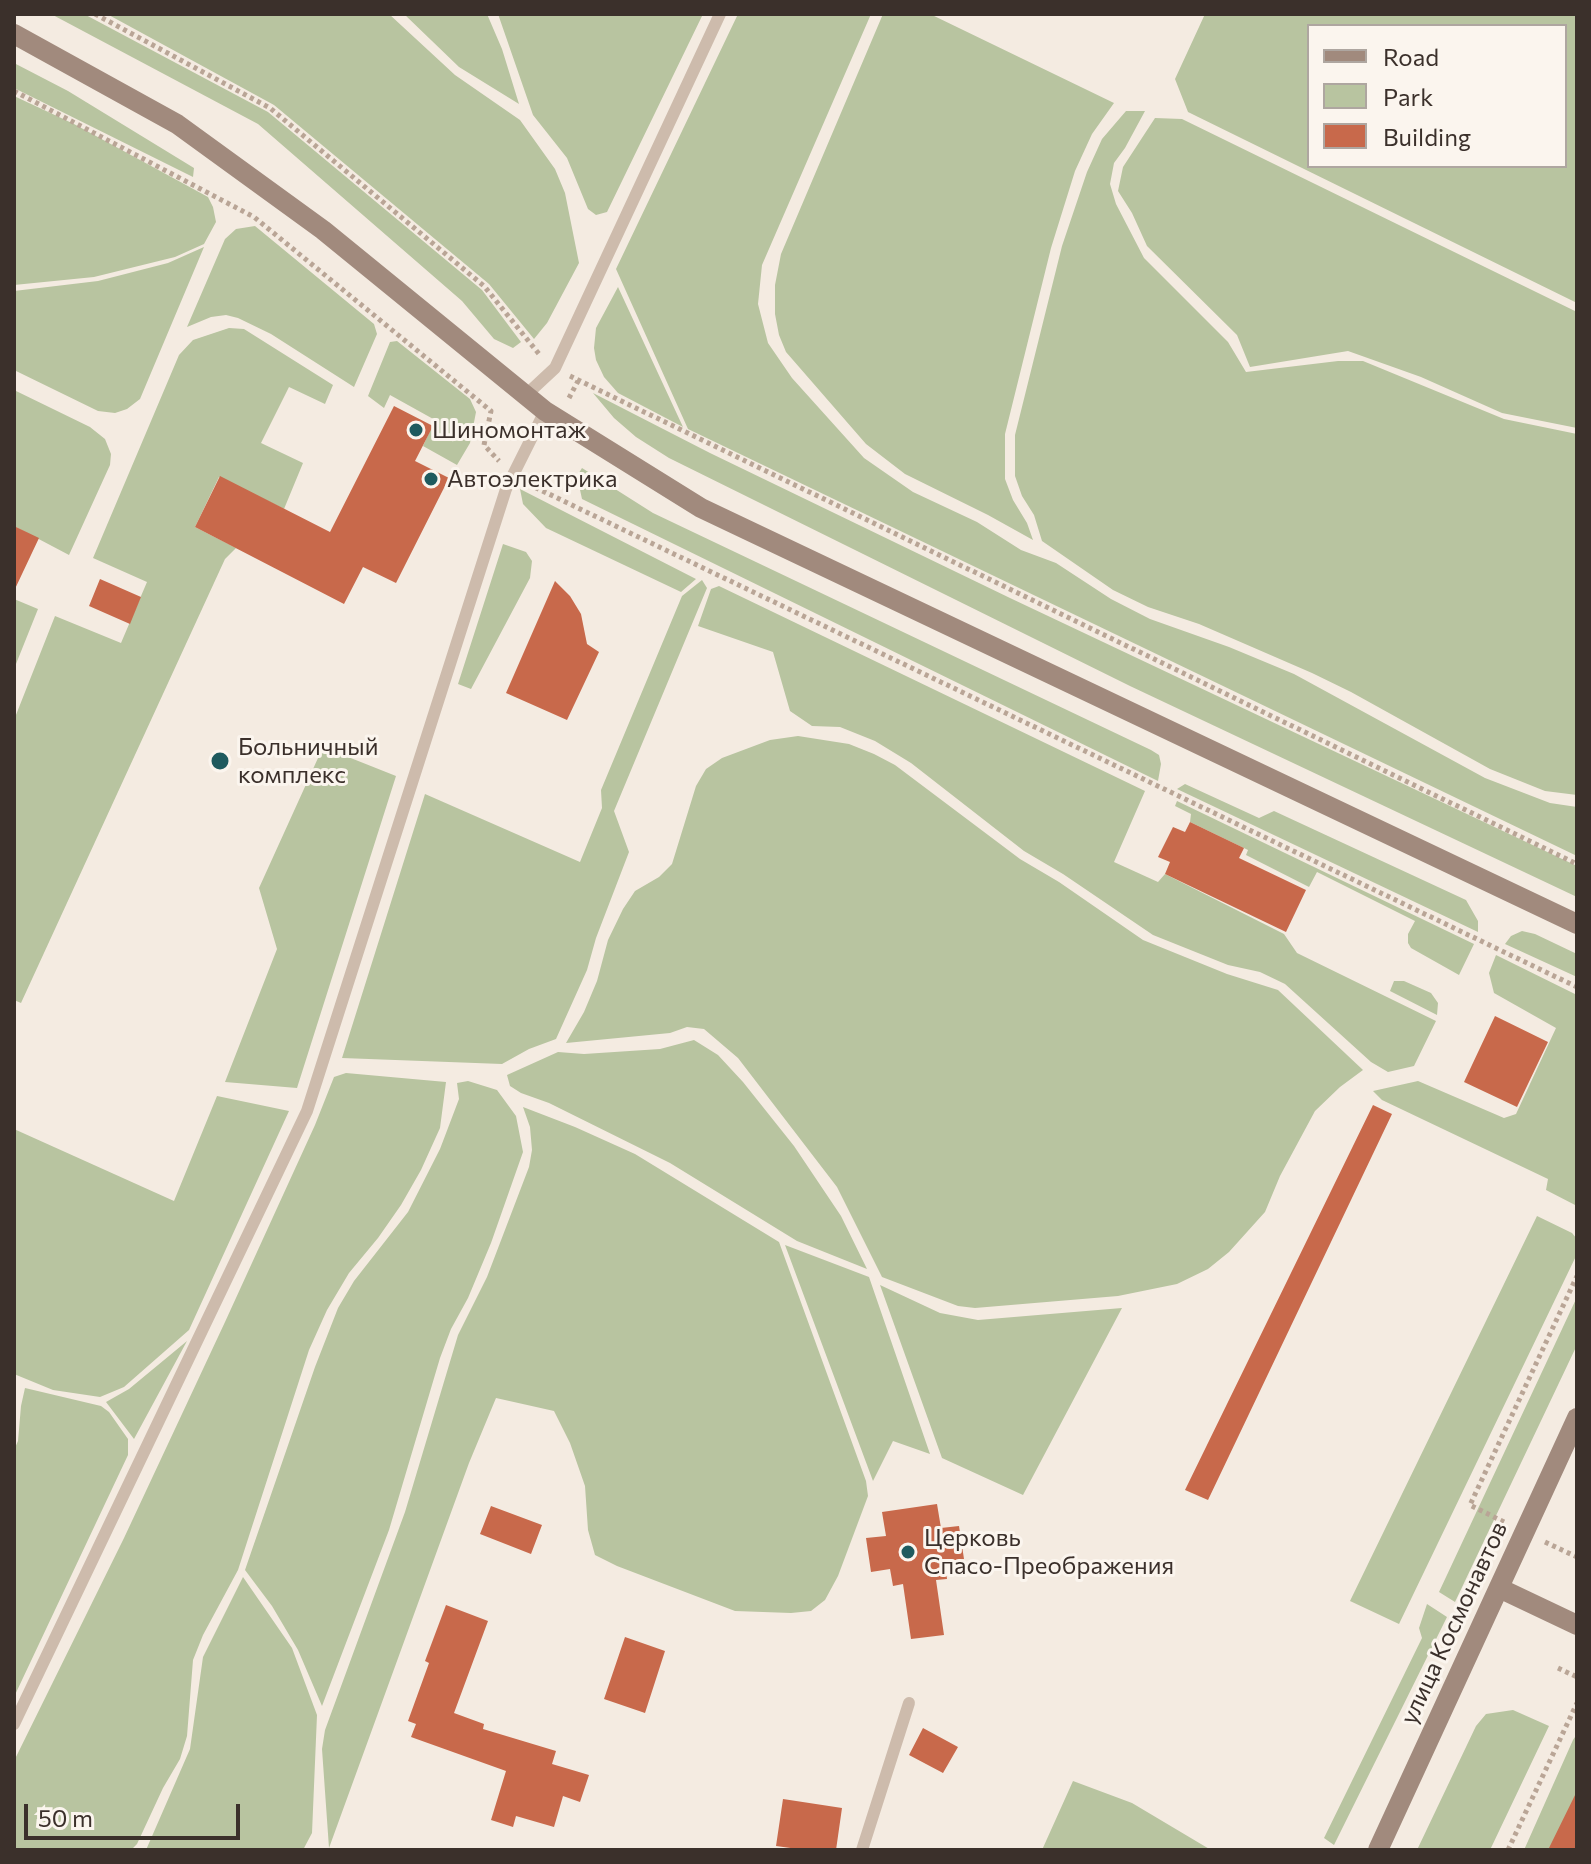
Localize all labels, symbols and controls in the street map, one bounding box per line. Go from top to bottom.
legend [1307,24,1567,168]
text: Road [1383,42,1439,71]
text: Park [1383,82,1433,111]
text: Building [1383,122,1471,151]
place label: Шиномонтаж [432,416,587,444]
marker: Шиномонтаж [407,421,425,439]
place label: Автоэлектрика [447,465,617,493]
marker: Автоэлектрика [422,470,440,488]
place label: Больничный комплекс [238,733,378,789]
marker: Больничный комплекс [209,750,231,772]
street label: улица Космонавтов [1394,1517,1514,1729]
place label: Церковь Спасо-Преображения [924,1524,1174,1580]
marker: Церковь Спасо-Преображения [899,1543,917,1561]
scale bar [28,1788,244,1838]
text: 50 m [38,1803,93,1832]

